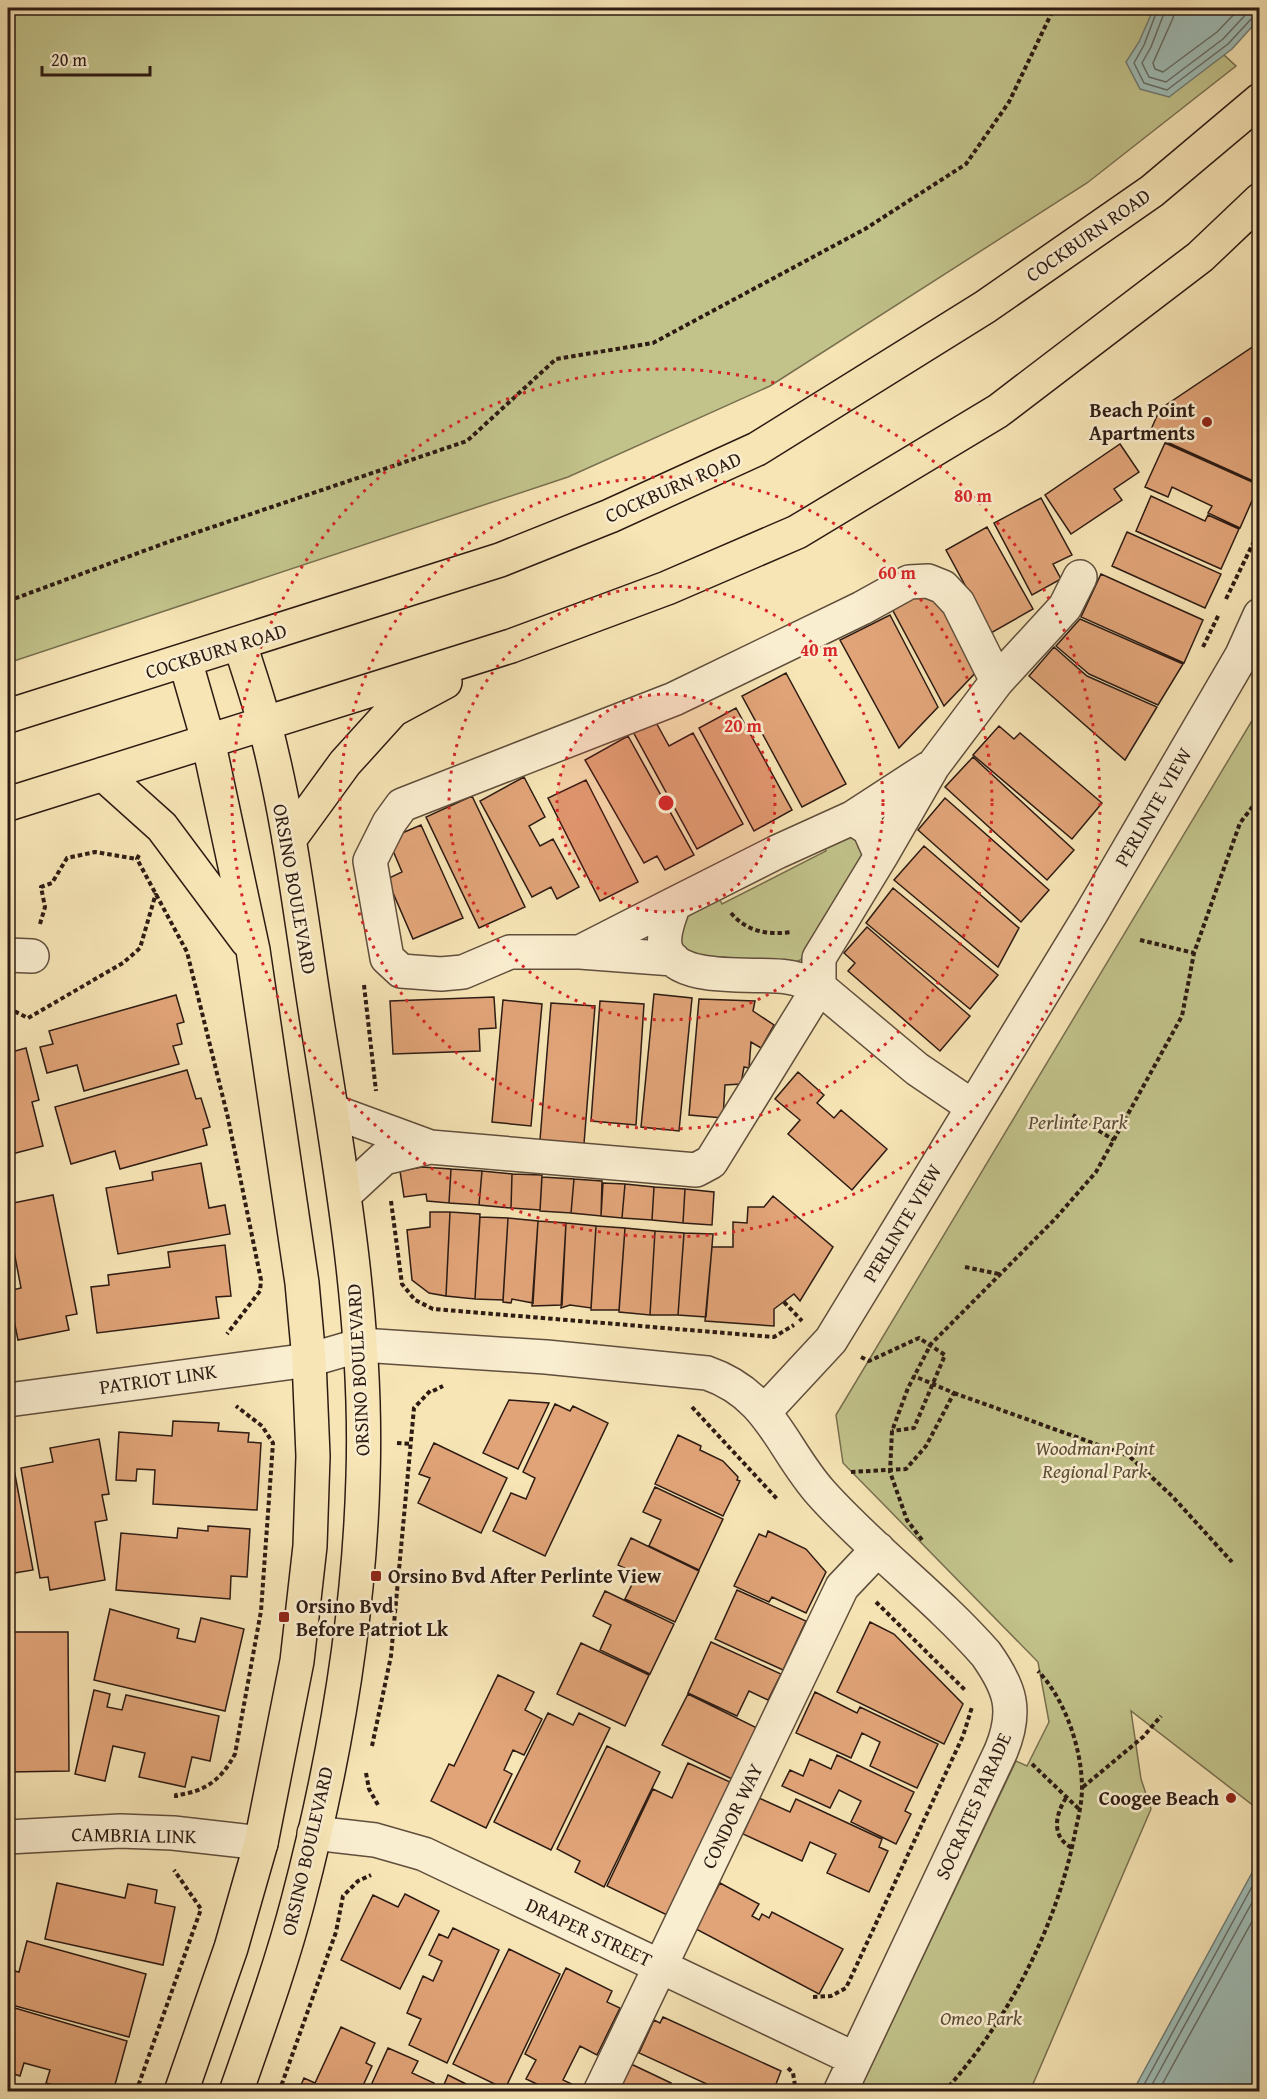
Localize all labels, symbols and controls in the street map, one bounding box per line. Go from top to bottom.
scale bar [42,39,150,77]
text: 20 m [51,46,87,73]
street label: COCKBURN ROAD [1019,181,1156,289]
place label: Beach Point Apartments [1089,395,1195,447]
marker: Beach Point Apartments [1200,415,1214,429]
street label: COCKBURN ROAD [600,443,746,530]
text: 80 m [954,482,993,509]
text: 60 m [878,559,917,586]
street label: COCKBURN ROAD [142,615,290,686]
text: 40 m [800,636,839,663]
text: 20 m [724,712,763,739]
street label: PERLINTE VIEW [1107,742,1198,872]
centre of rings [656,793,676,813]
street label: ORSINO BOULEVARD [266,801,325,976]
park label: Perlinte Park [1027,1107,1129,1136]
street label: PERLINTE VIEW [855,1158,948,1287]
street label: ORSINO BOULEVARD [339,1283,376,1457]
street label: PATRIOT LINK [97,1356,219,1401]
park label: Woodman Point Regional Park [1035,1433,1155,1485]
place label: Orsino Bvd After Perlinte View [388,1561,662,1590]
marker: Orsino Bvd After Perlinte View [369,1569,383,1583]
place label: Orsino Bvd Before Patriot Lk [296,1591,449,1643]
marker: Orsino Bvd Before Patriot Lk [277,1610,291,1624]
street label: SOCRATES PARADE [927,1727,1018,1884]
street label: CONDOR WAY [694,1758,770,1873]
street label: ORSINO BOULEVARD [273,1764,340,1938]
place label: Coogee Beach [1099,1783,1219,1812]
marker: Coogee Beach [1224,1791,1238,1805]
street label: CAMBRIA LINK [71,1819,197,1850]
street label: DRAPER STREET [521,1890,657,1974]
park label: Omeo Park [940,2003,1023,2032]

